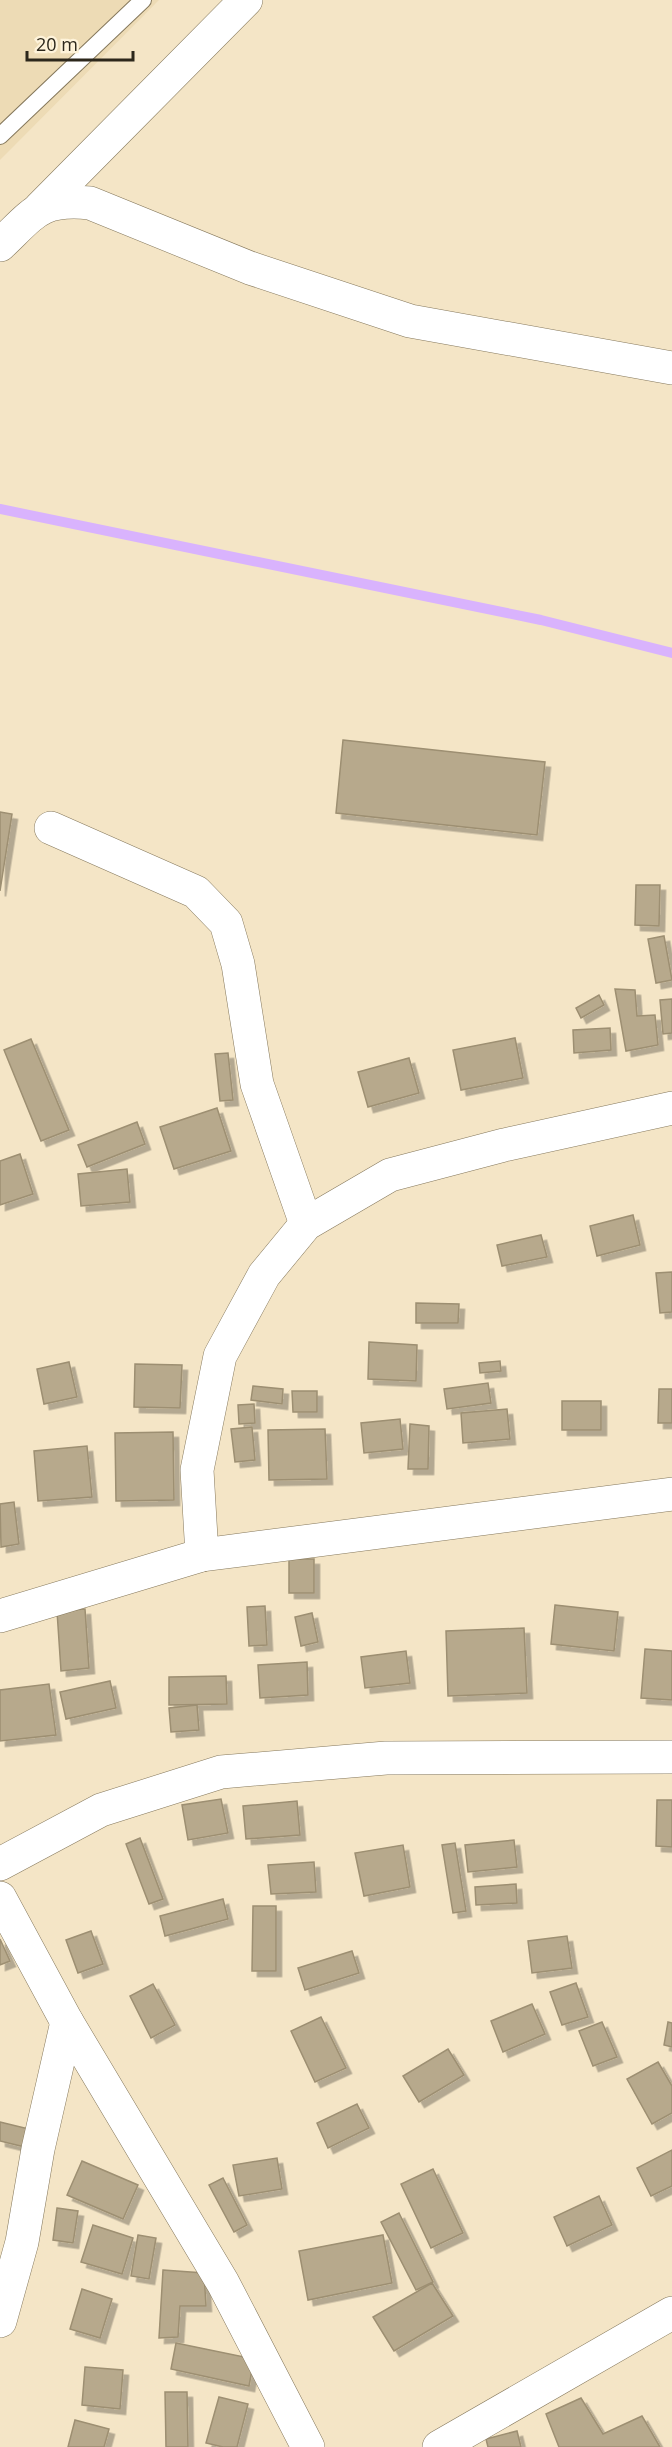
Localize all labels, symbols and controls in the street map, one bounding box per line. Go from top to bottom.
scale bar [27,24,134,62]
text: 20 m [36,32,78,56]

